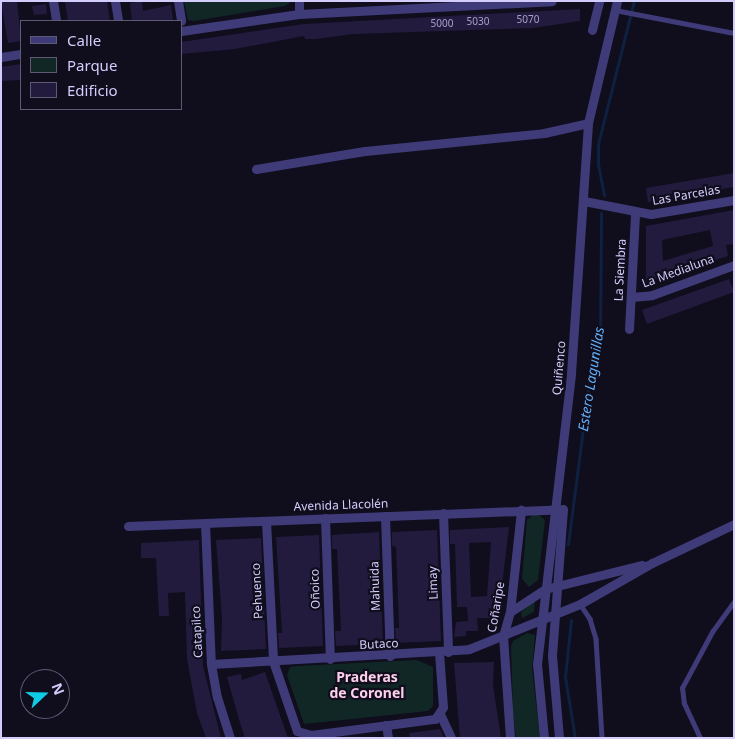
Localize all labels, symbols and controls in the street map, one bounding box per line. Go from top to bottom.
house number: 5070 [517,14,539,26]
house number: 5030 [467,16,489,28]
house number: 5000 [431,18,453,30]
legend [20,20,182,110]
text: Calle [67,30,101,50]
text: Parque [67,55,117,75]
text: Edificio [67,80,118,100]
street label: Las Parcelas [651,182,721,208]
street label: La Siembra [611,238,629,302]
street label: La Medialuna [640,251,716,291]
water label: Estero Lagunillas [574,326,608,432]
street label: Quiñenco [549,340,569,396]
street label: Avenida Llacolén [293,496,389,514]
street label: Mahuida [367,561,383,611]
street label: Pehuenco [248,563,266,619]
street label: Limay [425,566,441,600]
street label: Oñoico [307,569,323,609]
street label: Coñaripe [484,581,508,633]
street label: Catapilco [188,606,206,658]
street label: Butaco [359,636,399,652]
north arrow [20,669,70,719]
district label: Praderas de Coronel [330,669,404,702]
text: N [48,680,69,698]

